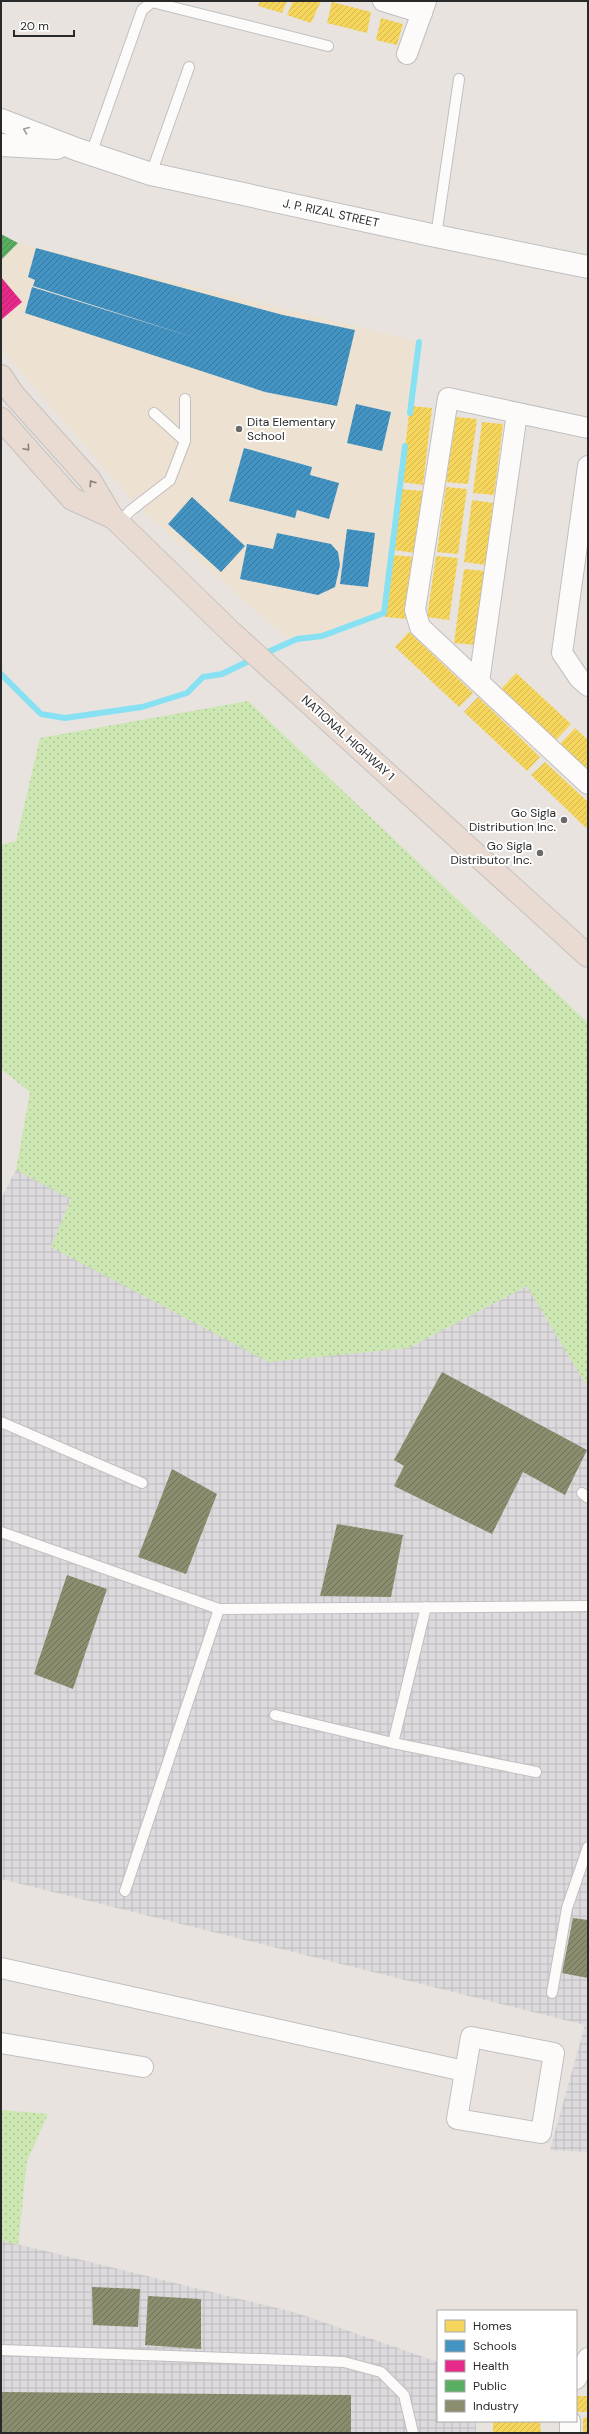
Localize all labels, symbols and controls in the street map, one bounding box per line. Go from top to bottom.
scale bar [14,12,74,38]
text: 20 m [20,18,49,34]
one-way arrow [23,127,30,135]
street label: J. P. RIZAL STREET [281,195,381,231]
place label: Dita Elementary School [247,414,336,444]
marker: Dita Elementary School [234,424,244,434]
one-way arrow [22,443,29,451]
one-way arrow [89,480,97,487]
street label: NATIONAL HIGHWAY 1 [298,692,398,784]
place label: Go Sigla Distribution Inc. [469,805,556,835]
marker: Go Sigla Distribution Inc. [559,815,569,825]
place label: Go Sigla Distributor Inc. [450,838,532,868]
marker: Go Sigla Distributor Inc. [535,848,545,858]
legend [437,2310,577,2422]
text: Homes [473,2318,512,2334]
text: Schools [473,2338,517,2354]
text: Health [473,2358,509,2374]
text: Public [473,2378,507,2394]
text: Industry [473,2398,519,2414]

